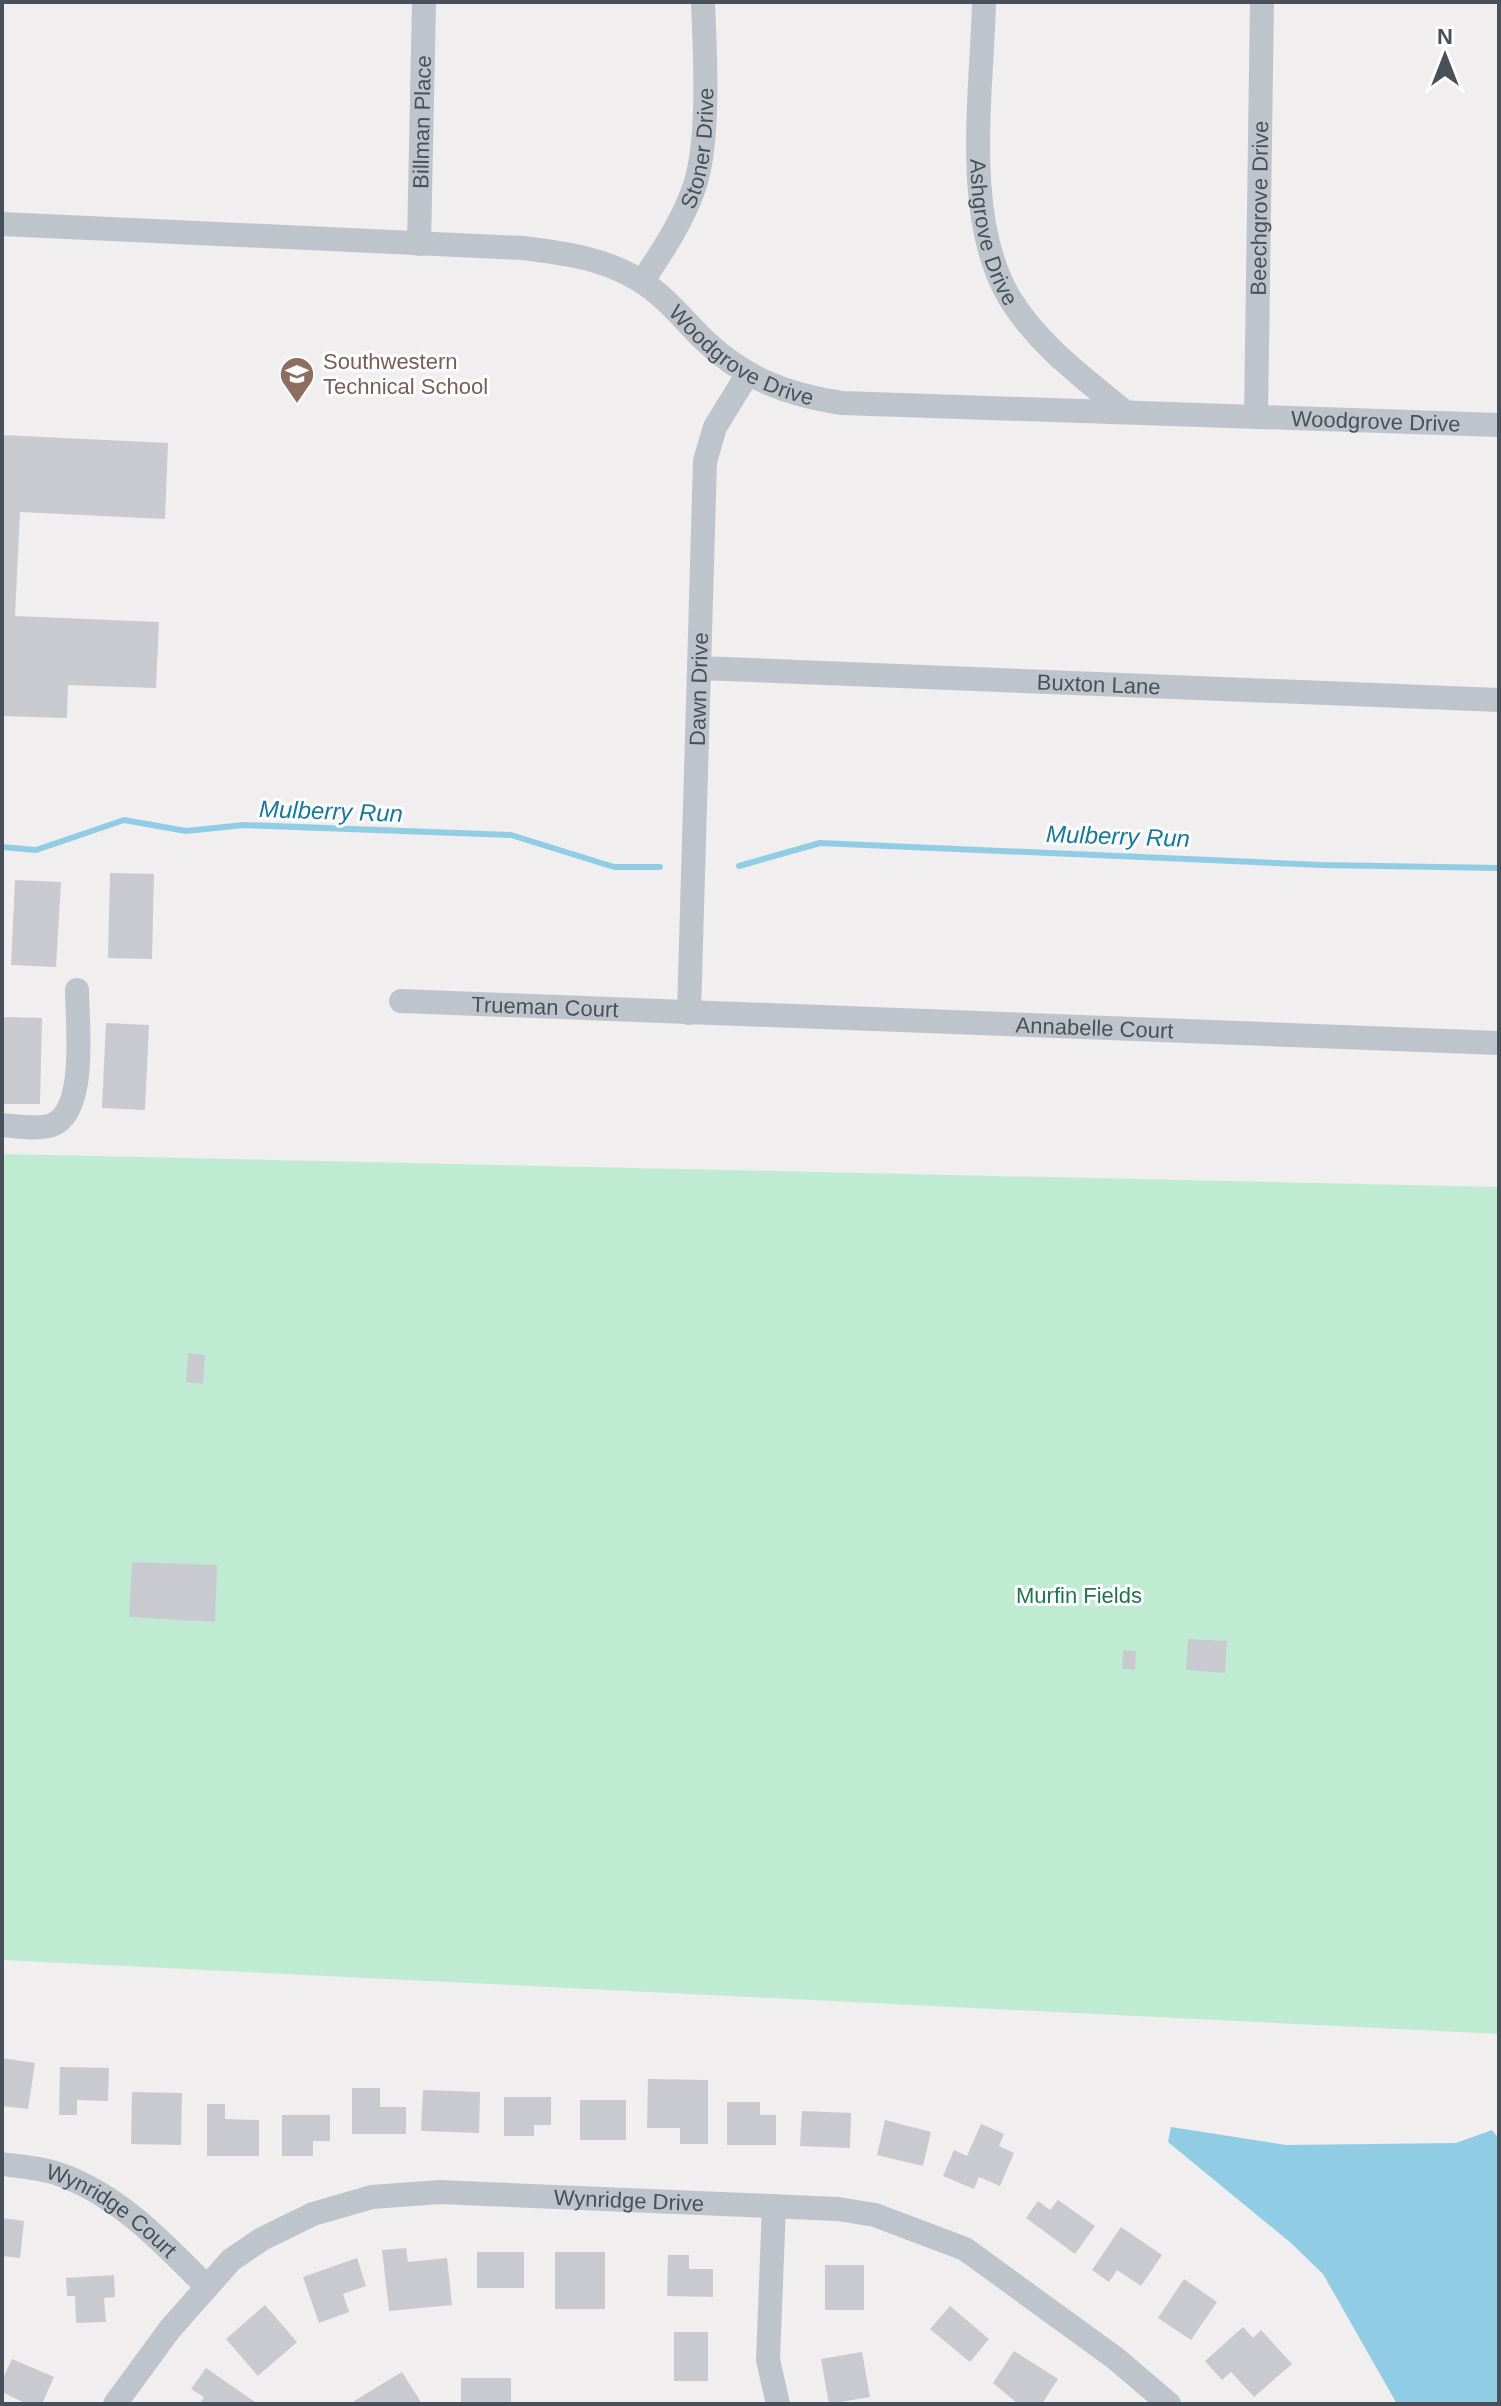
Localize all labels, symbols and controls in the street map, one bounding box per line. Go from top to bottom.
north arrow [1405,16,1485,96]
text: N [1437,24,1453,49]
street label: Billman Place [408,55,435,189]
street label: Stoner Drive [675,87,718,212]
street label: Beechgrove Drive [1245,120,1273,296]
street label: Ashgrove Drive [966,158,1023,310]
street label: Woodgrove Drive [664,299,816,410]
place label: Southwestern Technical School [323,349,488,399]
school or university icon: Southwestern Technical School [278,355,316,405]
street label: Woodgrove Drive [1291,406,1461,436]
street label: Dawn Drive [684,632,713,746]
street label: Buxton Lane [1036,669,1161,699]
water label: Mulberry Run [259,795,403,827]
water label: Mulberry Run [1046,820,1190,852]
street label: Trueman Court [471,991,619,1022]
street label: Annabelle Court [1015,1012,1174,1043]
park label: Murfin Fields [1016,1583,1142,1608]
street label: Wynridge Court [43,2158,182,2262]
street label: Wynridge Drive [553,2184,705,2216]

